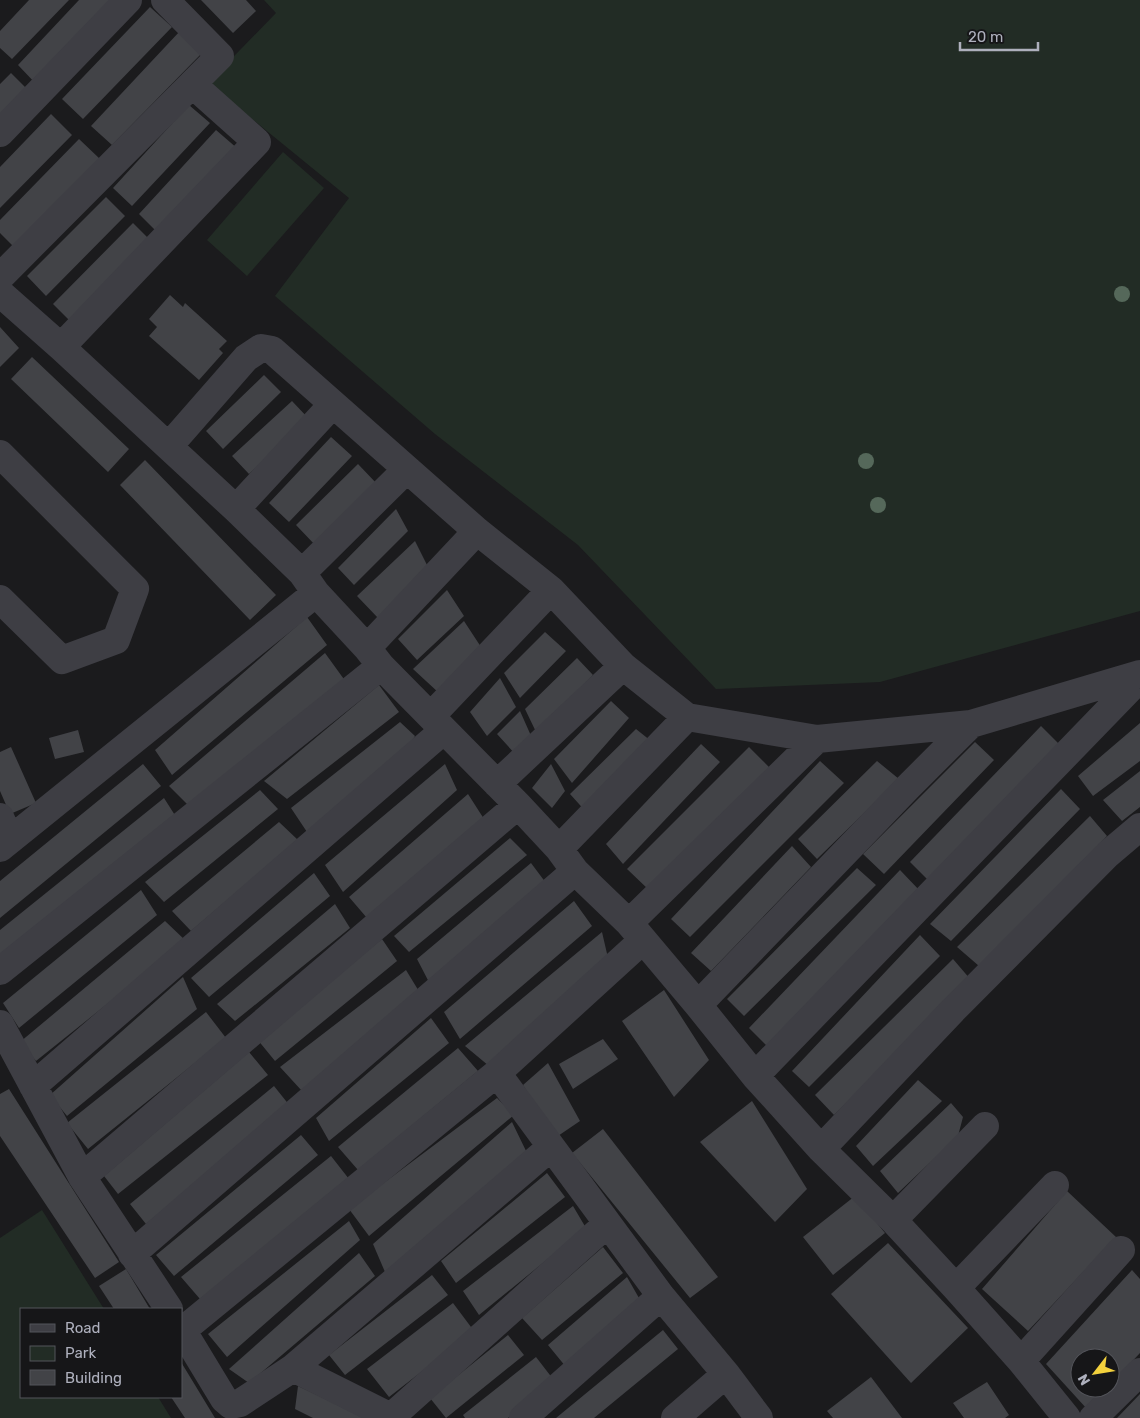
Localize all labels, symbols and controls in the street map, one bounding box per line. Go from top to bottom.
scale bar [960,20,1038,52]
text: 20 m [968,28,1003,46]
legend [20,1308,182,1398]
text: Road [65,1319,101,1337]
text: Park [65,1344,96,1362]
north arrow [1070,1348,1120,1398]
text: Building [65,1369,122,1387]
text: N [1074,1371,1094,1388]

